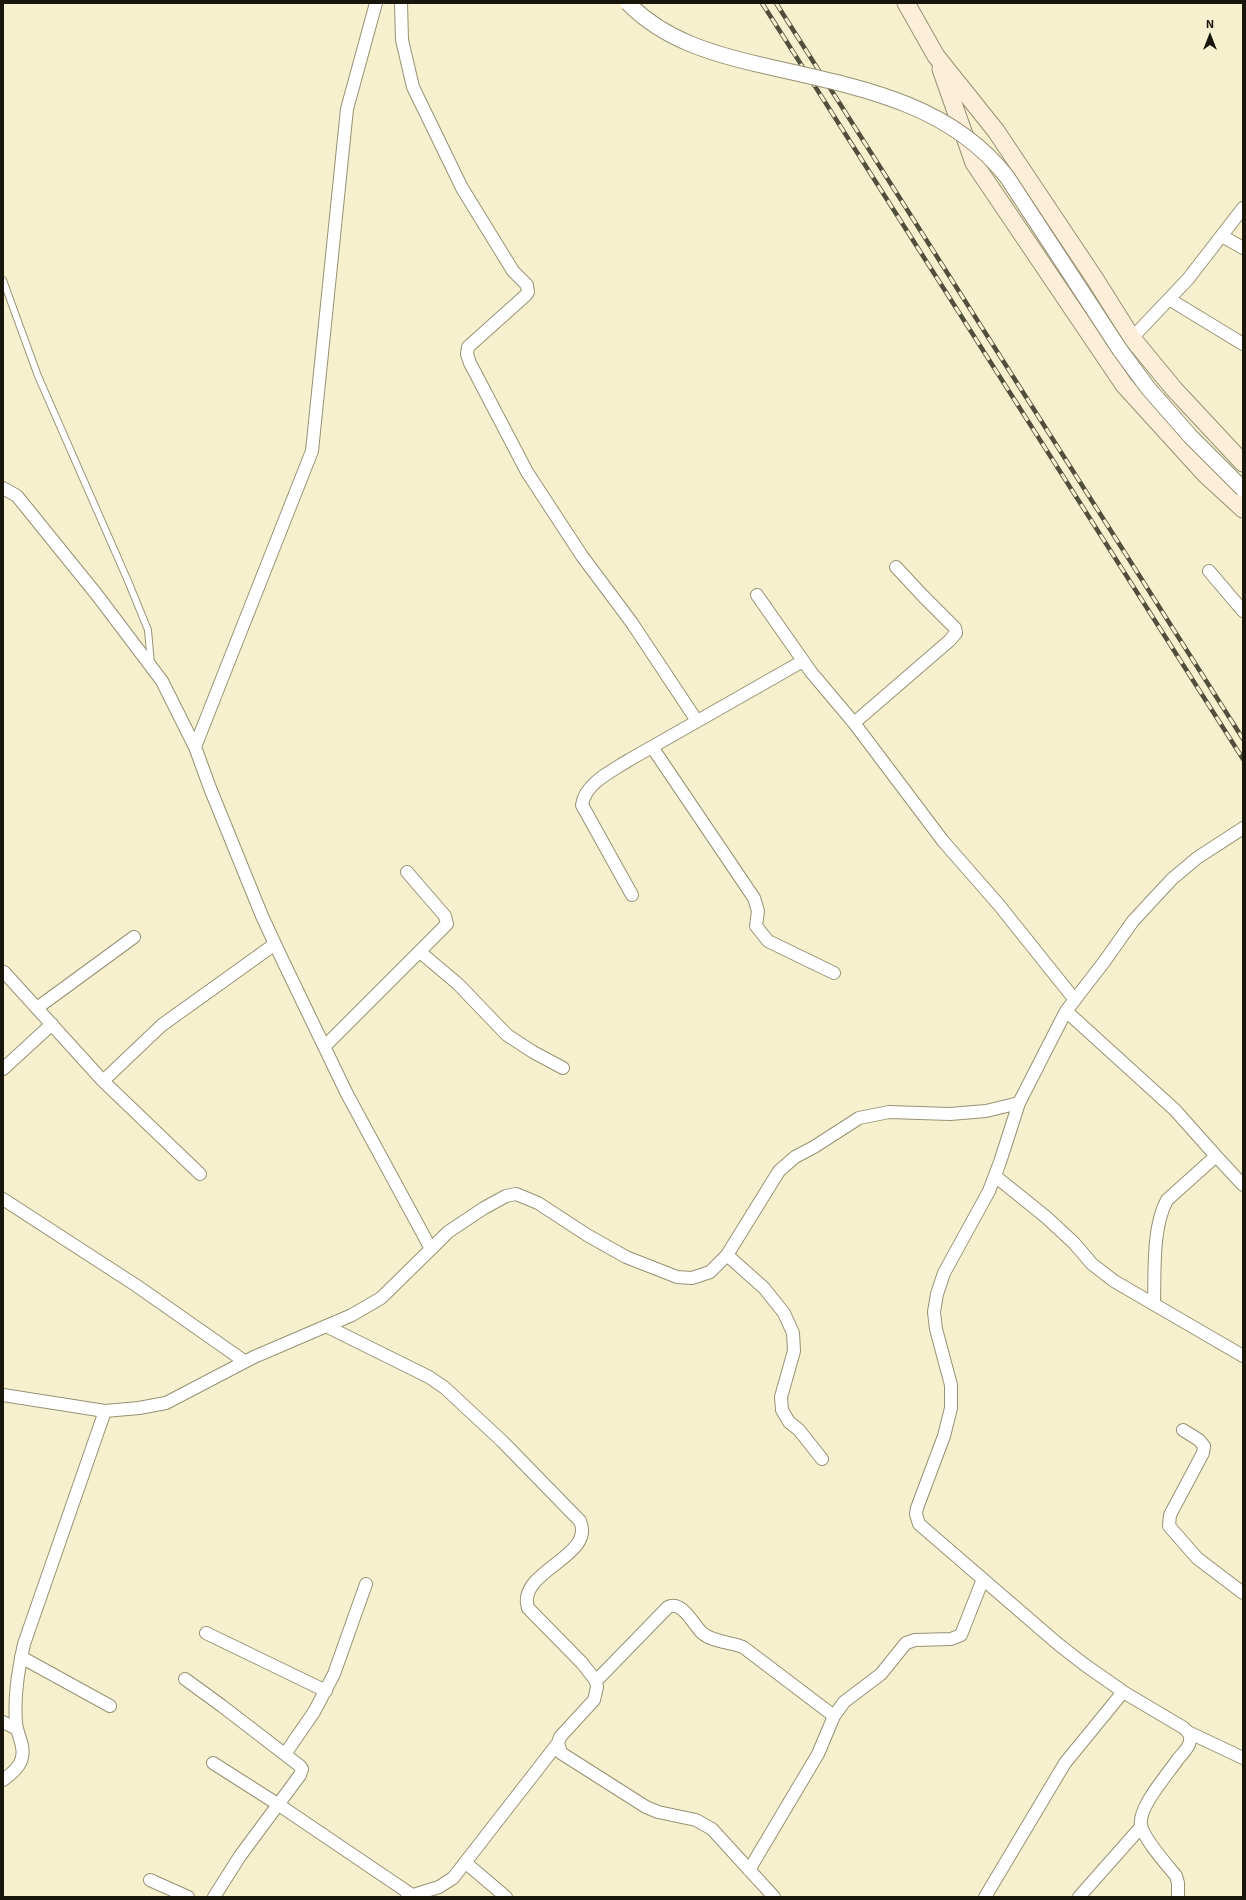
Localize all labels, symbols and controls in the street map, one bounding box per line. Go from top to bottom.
north arrow [1190,16,1230,56]
text: N [1206,17,1214,30]

